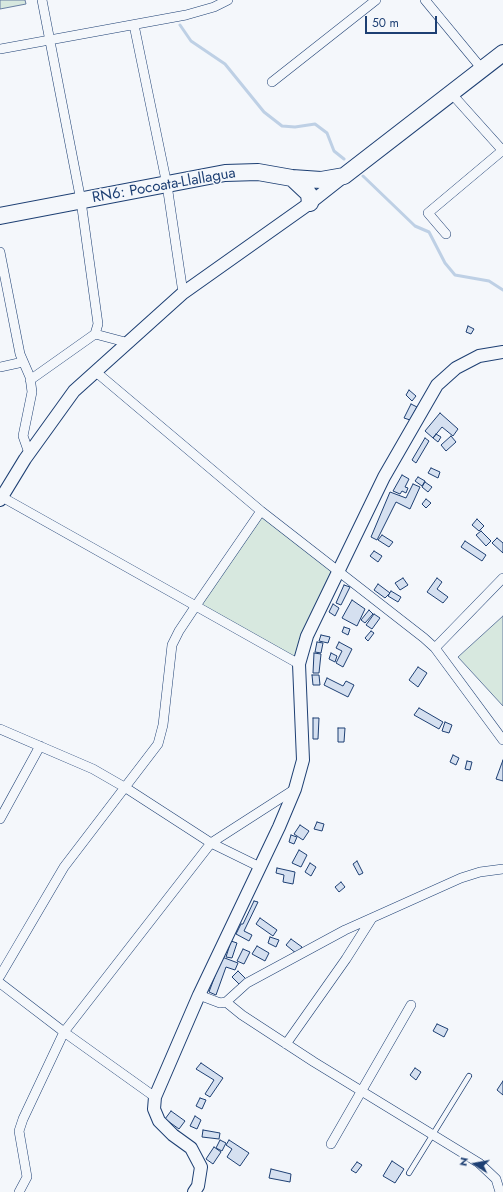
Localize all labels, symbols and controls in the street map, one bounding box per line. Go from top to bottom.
scale bar [367,8,439,34]
text: 50 m [372,14,399,32]
street label: RN6: Pocoata-Llallagua [91,165,237,207]
north arrow [455,1144,495,1184]
text: N [455,1156,472,1168]

